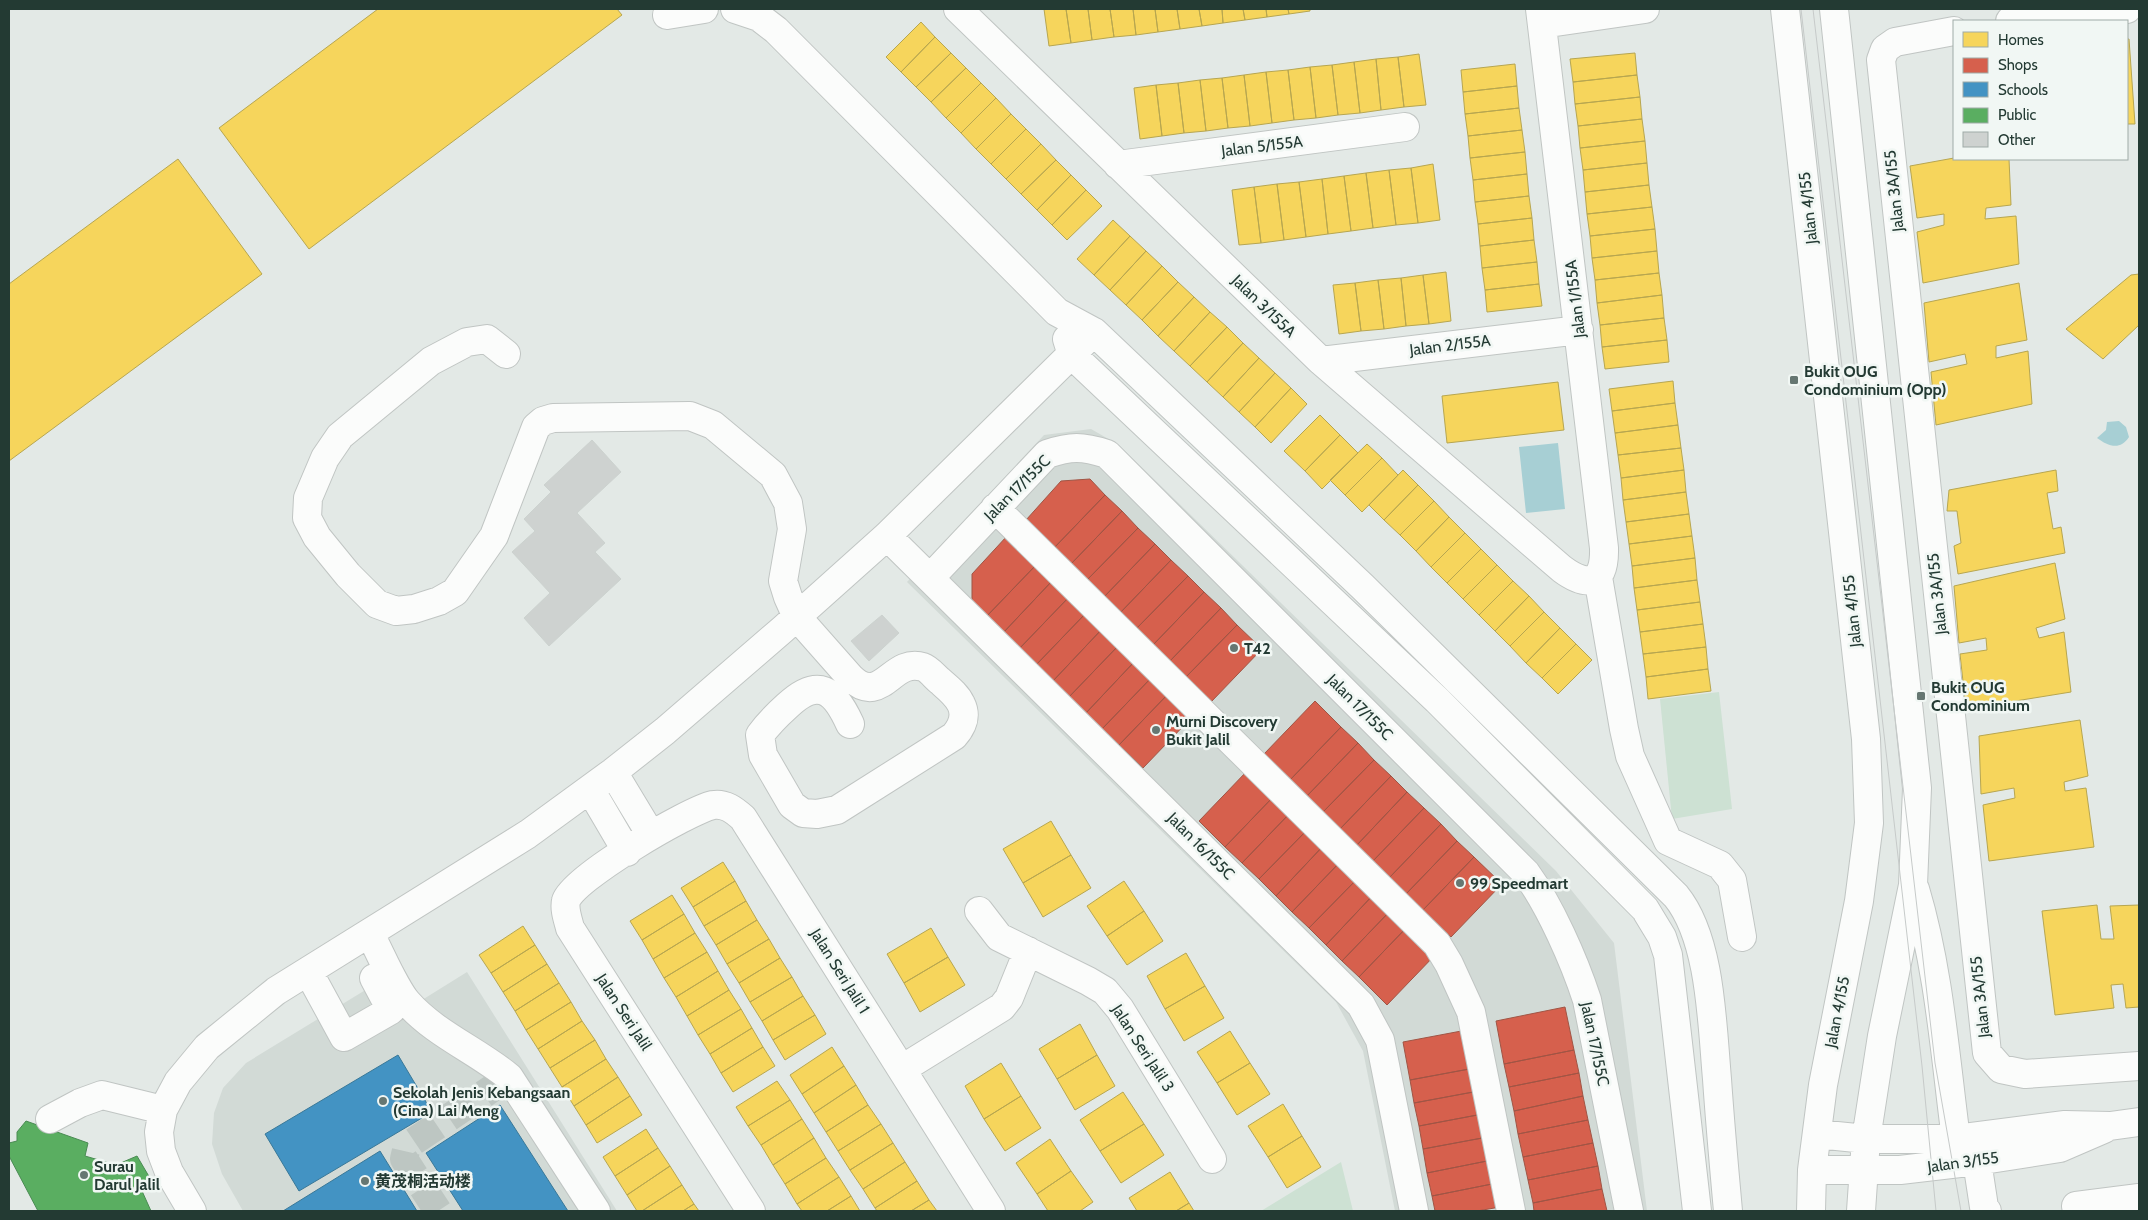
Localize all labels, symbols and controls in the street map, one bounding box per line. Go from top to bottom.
legend [1953,20,2128,160]
text: Homes [1998,31,2044,49]
text: Shops [1998,56,2038,74]
text: Schools [1998,81,2048,99]
text: Public [1998,106,2036,124]
text: Other [1998,131,2035,149]
street label: Jalan 5/155A [1219,132,1304,161]
street label: Jalan 3A/155 [1880,149,1908,234]
street label: Jalan 4/155 [1795,171,1821,246]
street label: Jalan 1/155A [1561,259,1589,340]
street label: Jalan 3/155A [1227,270,1300,341]
street label: Jalan 2/155A [1407,331,1492,360]
place label: Bukit OUG Condominium (Opp) [1804,362,1947,399]
marker: Bukit OUG Condominium (Opp) [1788,374,1800,386]
street label: Jalan 17/155C [979,451,1054,526]
street label: Jalan 3A/155 [1923,552,1951,637]
street label: Jalan 4/155 [1839,574,1865,649]
place label: T42 [1244,639,1271,658]
marker: T42 [1228,642,1240,654]
street label: Jalan 17/155C [1322,669,1397,744]
place label: Bukit OUG Condominium [1931,678,2030,715]
marker: Bukit OUG Condominium [1915,690,1927,702]
place label: Murni Discovery Bukit Jalil [1166,712,1278,749]
marker: Murni Discovery Bukit Jalil [1150,724,1162,736]
street label: Jalan 16/155C [1163,808,1239,884]
place label: 99 Speedmart [1470,874,1569,893]
marker: 99 Speedmart [1454,877,1466,889]
street label: Jalan Seri Jalil 1 [806,924,874,1017]
street label: Jalan 3A/155 [1966,955,1994,1040]
street label: Jalan Seri Jalil [592,969,656,1054]
street label: Jalan 4/155 [1821,975,1853,1050]
street label: Jalan 17/155C [1577,999,1613,1088]
street label: Jalan Seri Jalil 3 [1107,1000,1178,1095]
place label: Sekolah Jenis Kebangsaan (Cina) Lai Meng [393,1083,570,1120]
marker: Sekolah Jenis Kebangsaan (Cina) Lai Meng [377,1095,389,1107]
street label: Jalan 3/155 [1925,1148,2000,1177]
place label: Surau Darul Jalil [94,1157,160,1194]
marker: Surau Darul Jalil [78,1169,90,1181]
place label: 黄茂桐活动楼 [375,1172,471,1191]
marker: 黄茂桐活动楼 [359,1175,371,1187]

